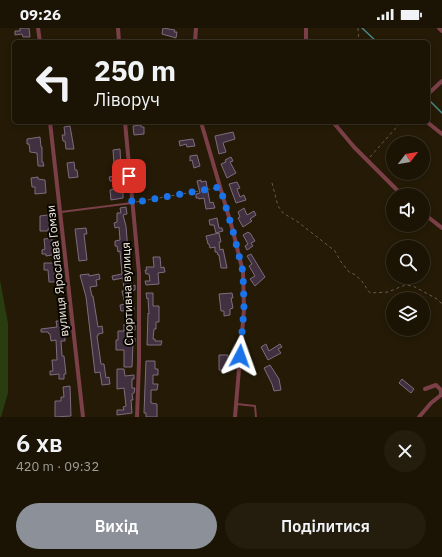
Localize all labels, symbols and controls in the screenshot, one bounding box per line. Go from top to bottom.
text: 09:26 [20,5,61,24]
text: 250 m [94,52,176,89]
icon: left [28,56,80,108]
text: Ліворуч [94,88,160,111]
north arrow [386,136,430,180]
map controls [386,136,430,336]
pin [112,159,146,193]
icon: arrive [118,165,140,187]
button: sound [386,188,430,232]
street label: вулиця Ярослава Гомзи [43,205,71,337]
button: search [386,240,430,284]
street label: Спортивна вулиця [118,242,136,346]
button: layers [386,292,430,336]
position arrow [219,335,261,377]
text: 6 хв [16,427,63,459]
button: close [384,430,426,472]
text: 420 m · 09:32 [16,458,99,475]
button: Вихід [16,503,217,549]
button: Поділитися [225,503,426,549]

